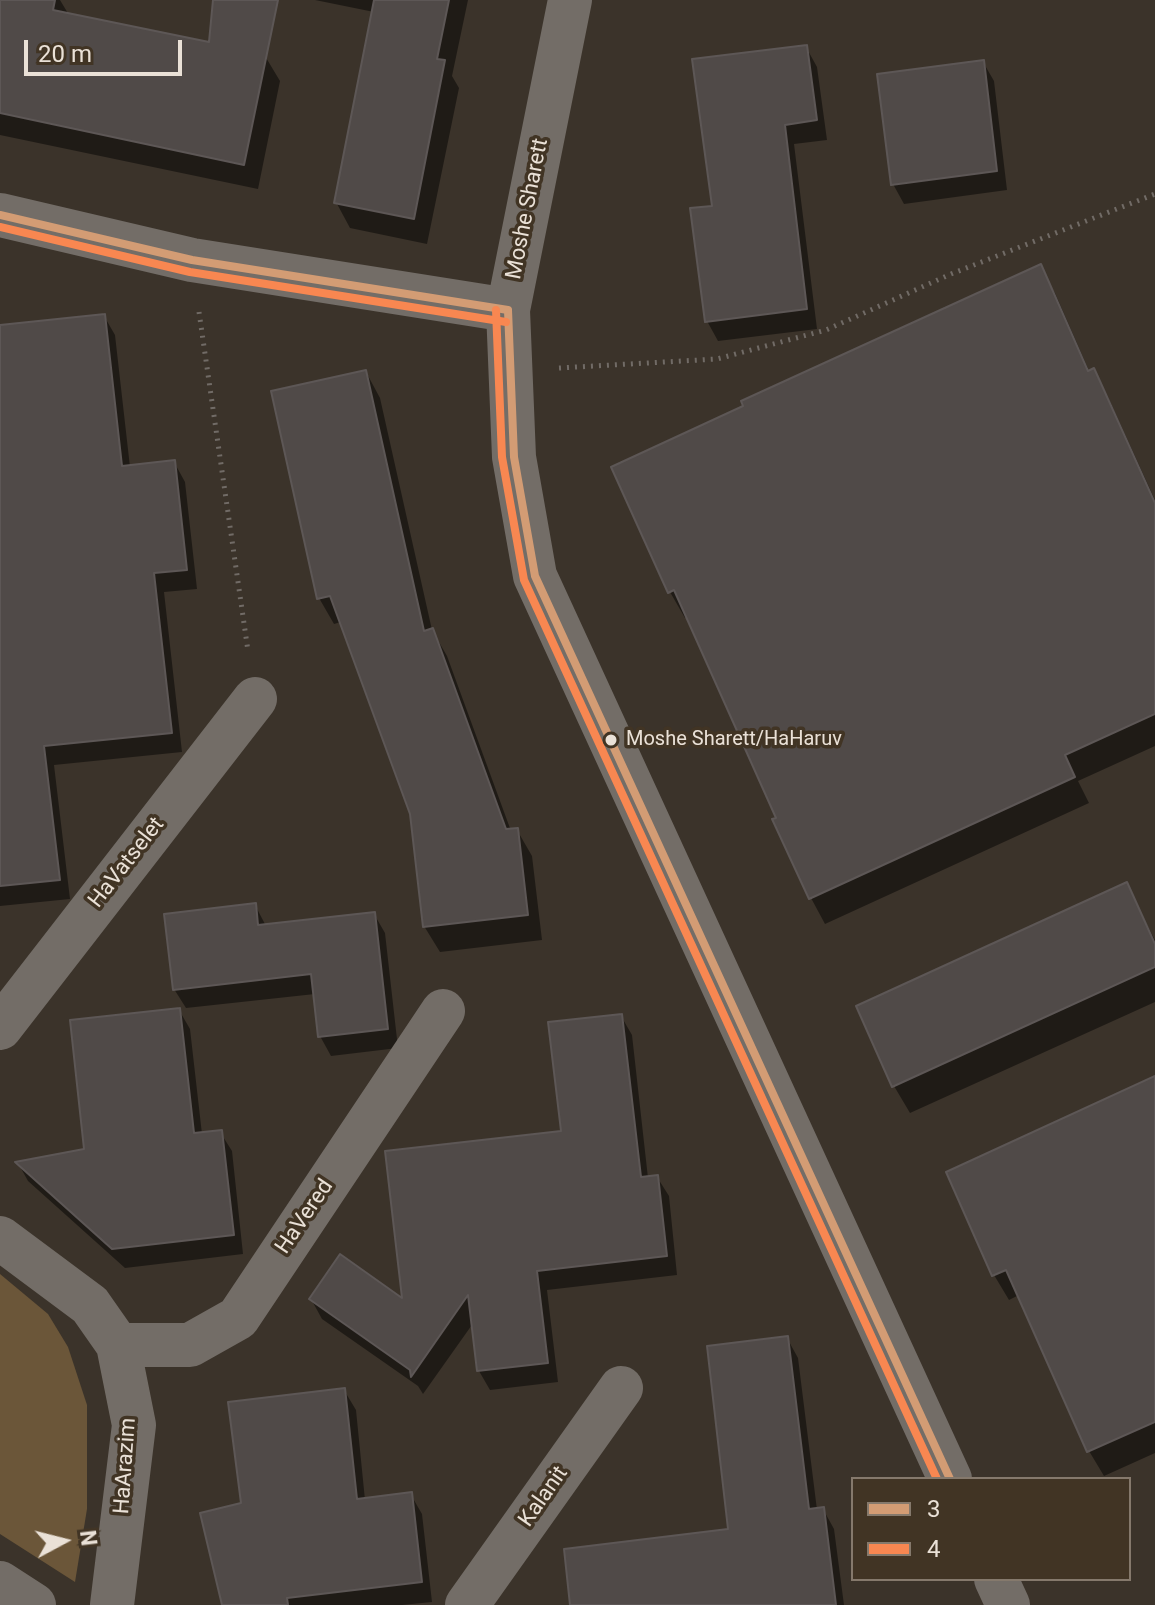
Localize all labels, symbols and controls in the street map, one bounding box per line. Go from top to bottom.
scale bar [28,24,186,74]
text: 20 m [38,40,92,68]
street label: Moshe Sharett [501,136,555,282]
place label: Moshe Sharett/HaHaruv [626,728,842,752]
marker: Moshe Sharett/HaHaruv [603,732,619,748]
street label: HaVatselet [83,812,171,914]
street label: HaVered [271,1175,339,1259]
street label: HaArazim [109,1417,143,1515]
street label: Kalanit [514,1462,574,1532]
legend [851,1477,1131,1581]
text: 3 [927,1495,941,1523]
north arrow [24,1501,104,1581]
text: N [75,1529,102,1547]
text: 4 [927,1535,941,1563]

